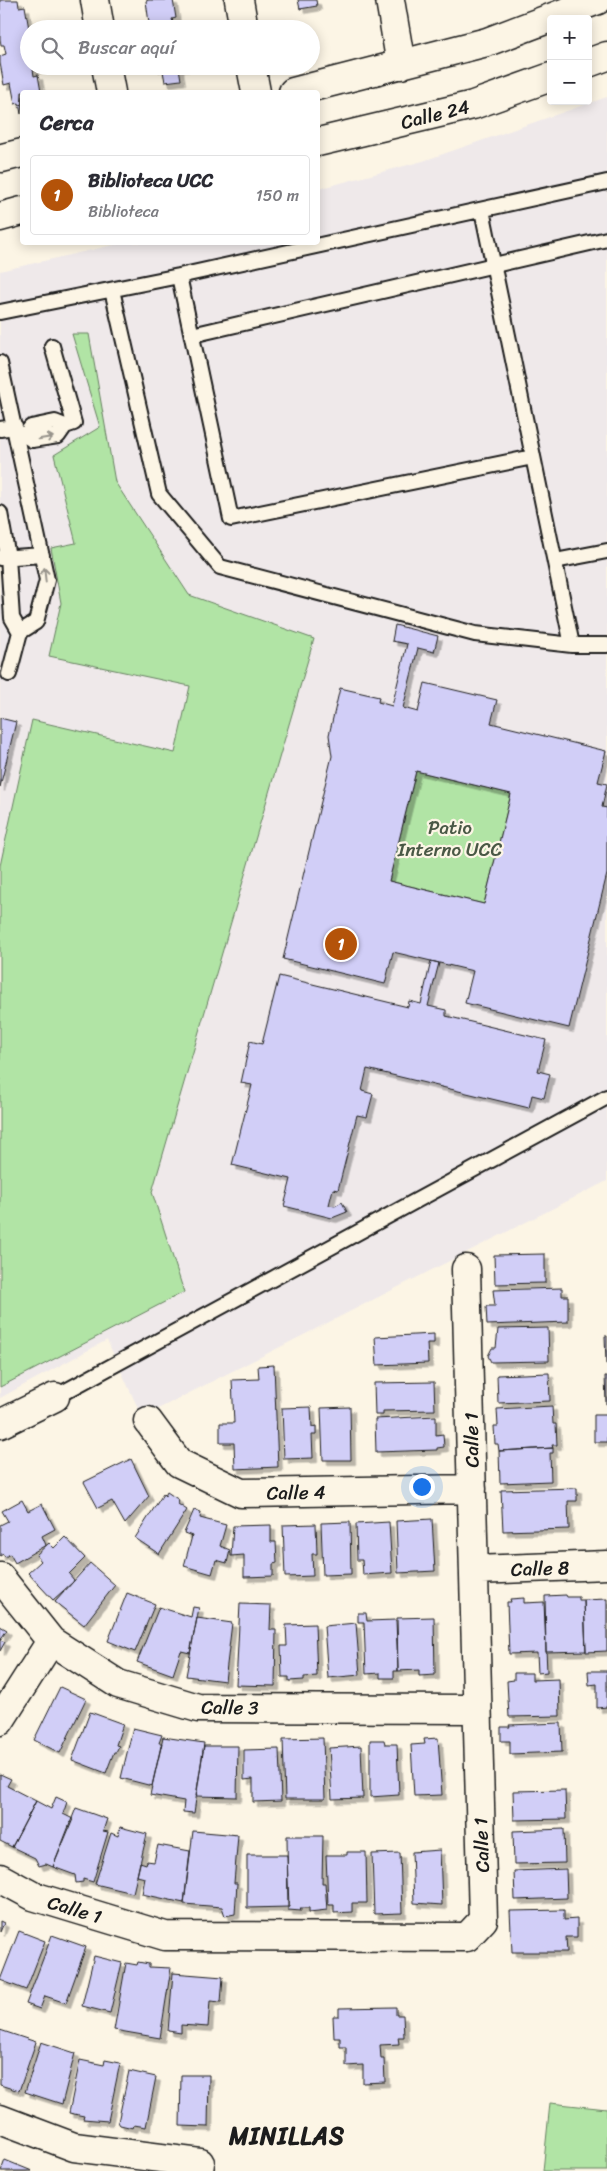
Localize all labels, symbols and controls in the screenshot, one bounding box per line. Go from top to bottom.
map controls [547,15,592,105]
button: + [547,15,592,60]
search box [20,20,320,75]
text: Buscar aquí [78,31,175,64]
icon: search [38,34,66,62]
button: − [547,60,592,105]
street label: Calle 24 [397,90,473,139]
text: Cerca [40,104,94,142]
text: Biblioteca UCC [88,164,213,197]
text: 1 [54,181,60,210]
text: 150 m [256,181,299,210]
text: Biblioteca [88,197,159,226]
one-way arrow [38,432,54,442]
one-way arrow [40,568,50,584]
park label: Patio Interno UCC [397,811,503,866]
pin: 1 [325,925,357,963]
street label: Calle 1 [455,1412,488,1468]
your location [409,1474,435,1500]
street label: Calle 4 [266,1475,326,1510]
street label: Calle 8 [510,1551,570,1586]
street label: Calle 3 [201,1691,260,1725]
street label: Calle 1 [464,1817,499,1873]
street label: Calle 1 [44,1886,106,1933]
district label: MINILLAS [228,2115,345,2157]

